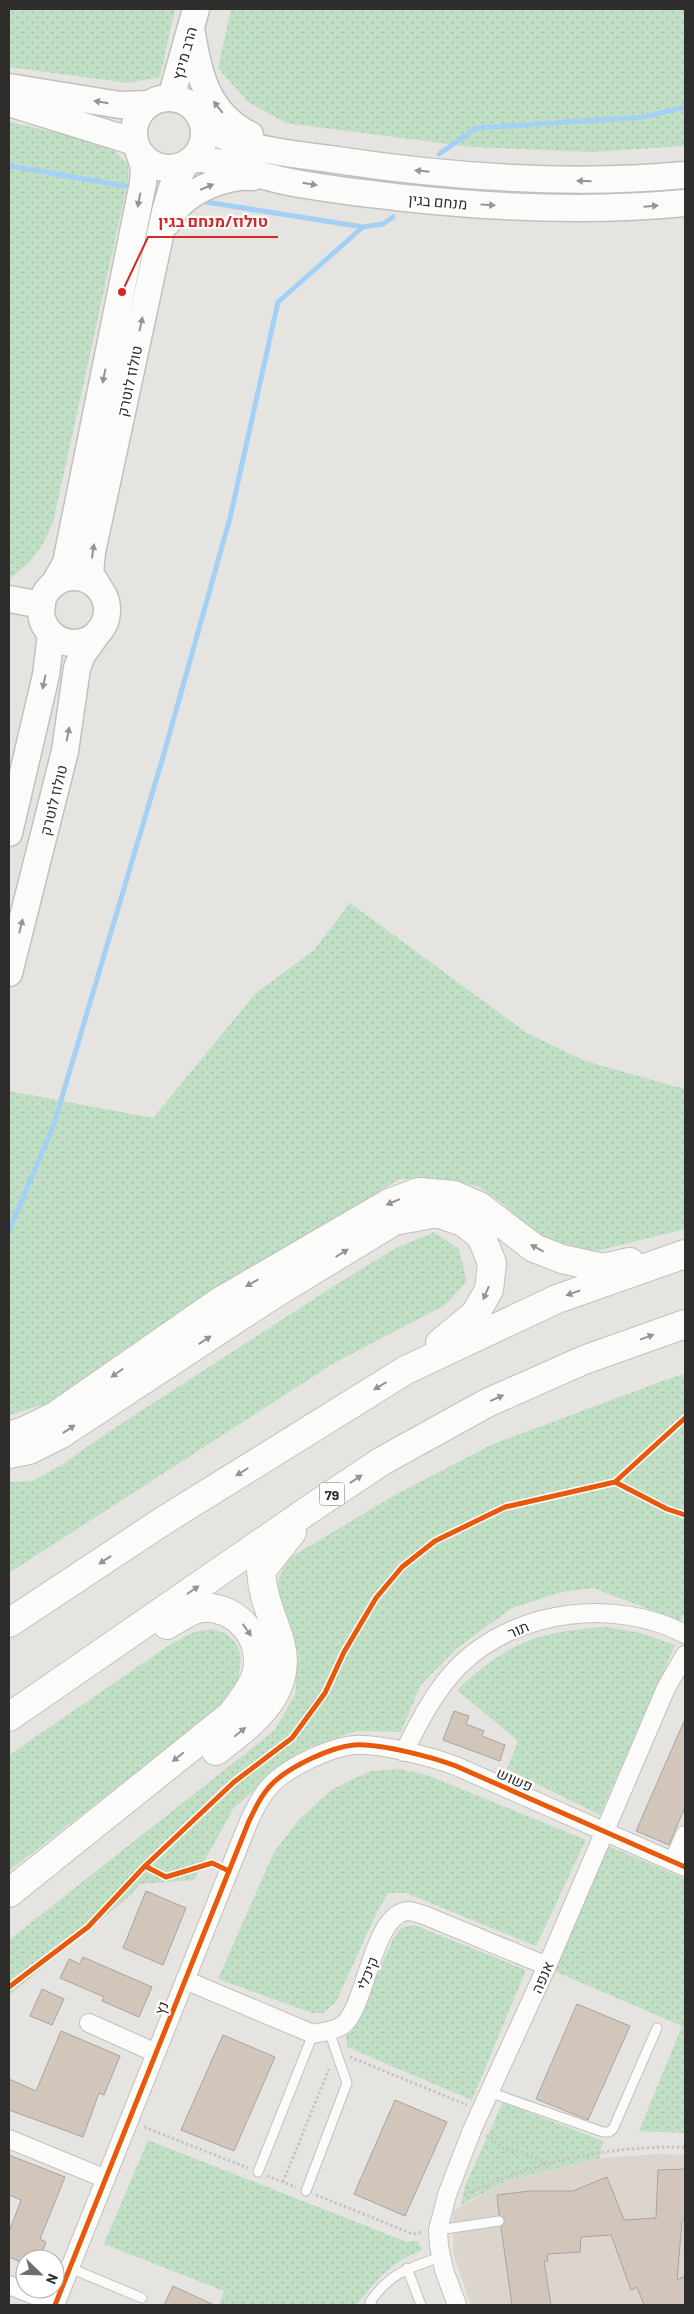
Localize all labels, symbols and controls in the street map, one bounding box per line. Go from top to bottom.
street label: הרב מינץ [168,24,200,82]
one-way arrow [92,97,108,105]
one-way arrow [212,101,223,114]
one-way arrow [414,167,430,175]
one-way arrow [576,177,592,185]
one-way arrow [302,181,318,189]
one-way arrow [200,183,214,191]
street label: מנחם בגין [408,189,468,213]
one-way arrow [135,192,143,208]
one-way arrow [481,201,497,209]
one-way arrow [643,202,659,210]
callout: טולוז/מנחם בגין [148,206,278,237]
text: טולוז/מנחם בגין [158,211,268,230]
one-way arrow [137,316,145,331]
street label: טולוז לוטרק [113,344,145,418]
one-way arrow [100,369,108,384]
one-way arrow [89,543,97,559]
one-way arrow [40,675,48,690]
one-way arrow [65,726,73,742]
street label: טולוז לוטרק [36,763,70,837]
one-way arrow [17,918,25,933]
one-way arrow [386,1198,400,1206]
one-way arrow [530,1244,544,1252]
one-way arrow [336,1248,349,1257]
one-way arrow [245,1279,259,1287]
one-way arrow [482,1286,490,1301]
one-way arrow [565,1289,580,1297]
one-way arrow [640,1333,655,1340]
one-way arrow [199,1335,212,1345]
one-way arrow [110,1368,124,1378]
one-way arrow [373,1382,386,1391]
one-way arrow [490,1394,504,1402]
one-way arrow [63,1424,76,1434]
one-way arrow [235,1467,248,1477]
one-way arrow [349,1474,363,1483]
road number: 79 [320,1482,344,1506]
one-way arrow [98,1555,112,1565]
one-way arrow [186,1585,200,1595]
street label: תור [505,1617,531,1641]
one-way arrow [242,1623,252,1637]
one-way arrow [233,1727,246,1738]
one-way arrow [172,1752,185,1763]
street label: פשוש [494,1763,536,1795]
street label: קיכלי [352,1954,382,1992]
street label: אנפה [527,1958,557,1996]
street label: נץ [150,1998,172,2018]
north arrow [15,2249,65,2299]
text: N [43,2272,62,2287]

